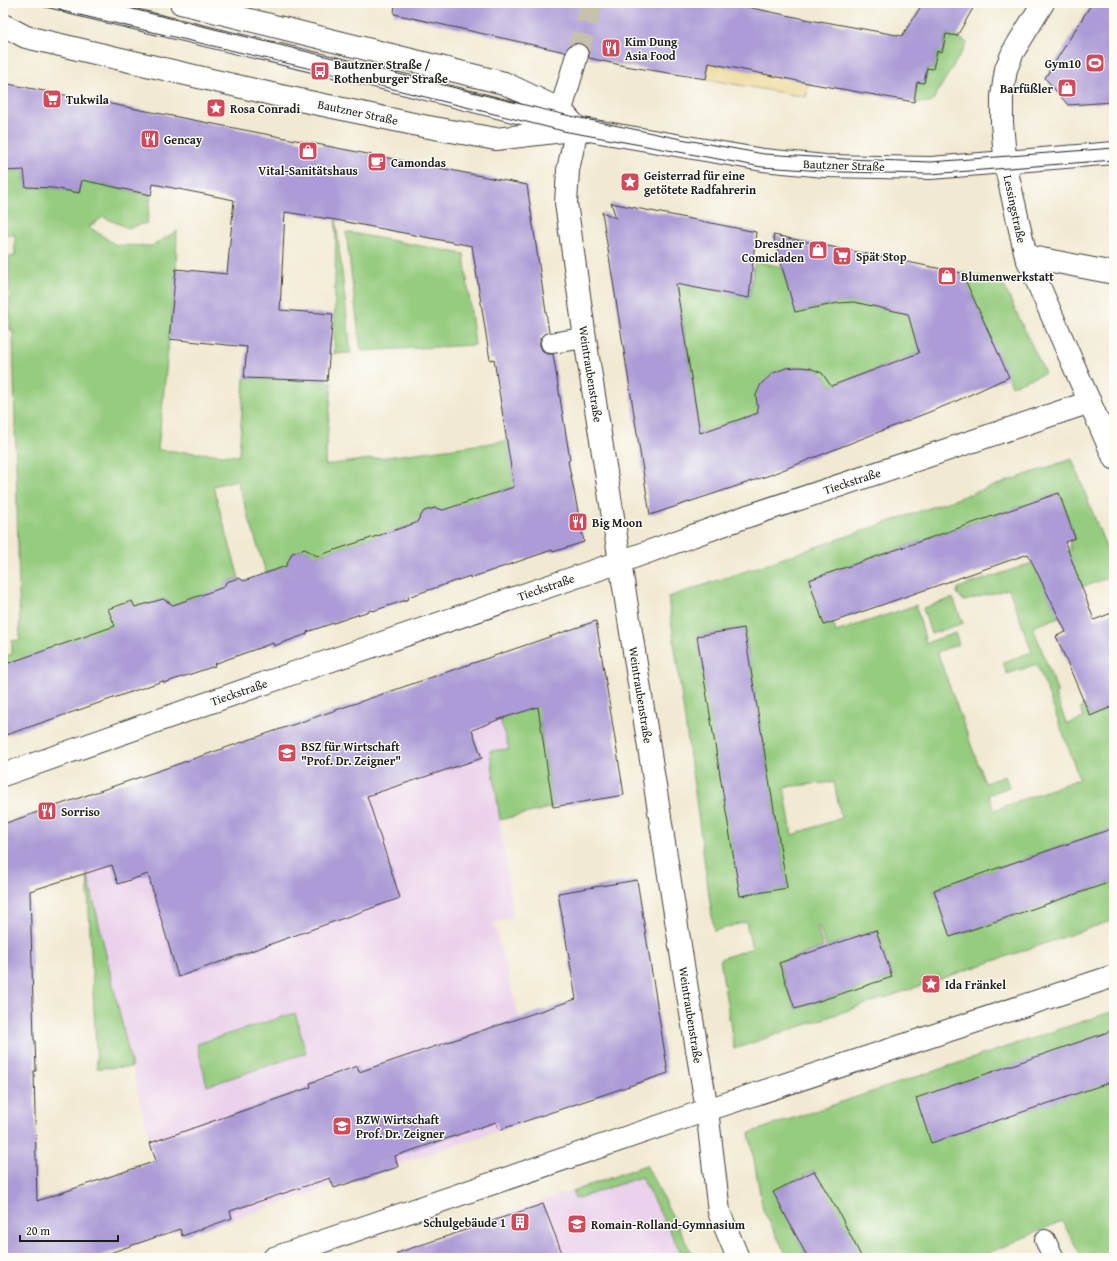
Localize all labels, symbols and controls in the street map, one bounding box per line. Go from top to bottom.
place label: Kim Dung Asia Food [625,33,678,64]
restaurant icon: Kim Dung Asia Food [600,37,622,59]
sports icon: Gym10 [1084,52,1106,74]
place label: Gym10 [1045,55,1081,72]
place label: Bautzner Straße / Rothenburger Straße [334,56,448,87]
bus stop icon: Bautzner Straße / Rothenburger Straße [309,60,331,82]
shop icon: Barfüßler [1056,77,1078,99]
place label: Barfüßler [1000,80,1053,97]
supermarket icon: Tukwila [41,88,63,110]
place label: Tukwila [66,91,110,108]
street label: Bautzner Straße [316,95,400,129]
place icon: Rosa Conradi [205,97,227,119]
place label: Rosa Conradi [230,100,300,117]
restaurant icon: Gencay [139,128,161,150]
place label: Gencay [164,131,203,148]
shop icon: Vital-Sanitätshaus [297,140,319,162]
cafe icon: Camondas [366,151,388,173]
place label: Camondas [391,154,446,171]
street label: Bautzner Straße [803,155,885,175]
place label: Vital-Sanitätshaus [258,162,358,179]
place label: Geisterrad für eine getötete Radfahrerin [644,167,756,198]
place icon: Geisterrad für eine getötete Radfahrerin [619,171,641,193]
street label: Lessingstraße [999,173,1031,245]
place label: Dresdner Comicladen [742,235,804,266]
shop icon: Dresdner Comicladen [807,239,829,261]
supermarket icon: Spät Stop [831,245,853,267]
place label: Spät Stop [856,248,907,265]
shop icon: Blumenwerkstatt [936,265,958,287]
place label: Blumenwerkstatt [961,268,1054,285]
street label: Weintraubenstraße [575,325,607,424]
street label: Tieckstraße [821,464,883,498]
restaurant icon: Big Moon [567,511,589,533]
place label: Big Moon [592,514,642,531]
street label: Tieckstraße [515,569,577,605]
street label: Weintraubenstraße [625,646,657,745]
street label: Tieckstraße [208,674,270,710]
place label: BSZ für Wirtschaft "Prof. Dr. Zeigner" [301,738,401,769]
school or university icon: BSZ für Wirtschaft "Prof. Dr. Zeigner" [276,742,298,764]
restaurant icon: Sorriso [36,800,58,822]
place label: Sorriso [61,803,101,820]
street label: Weintraubenstraße [675,966,707,1065]
place icon: Ida Fränkel [920,973,942,995]
place label: Ida Fränkel [945,976,1006,993]
place label: BZW Wirtschaft Prof. Dr. Zeigner [356,1111,445,1142]
school or university icon: BZW Wirtschaft Prof. Dr. Zeigner [331,1115,353,1137]
building icon: Schulgebäude 1 [509,1211,531,1233]
school or university icon: Romain-Rolland-Gymnasium [566,1213,588,1235]
place label: Schulgebäude 1 [423,1214,506,1231]
place label: Romain-Rolland-Gymnasium [591,1216,746,1233]
scale bar [20,1217,118,1243]
text: 20 m [26,1222,50,1239]

